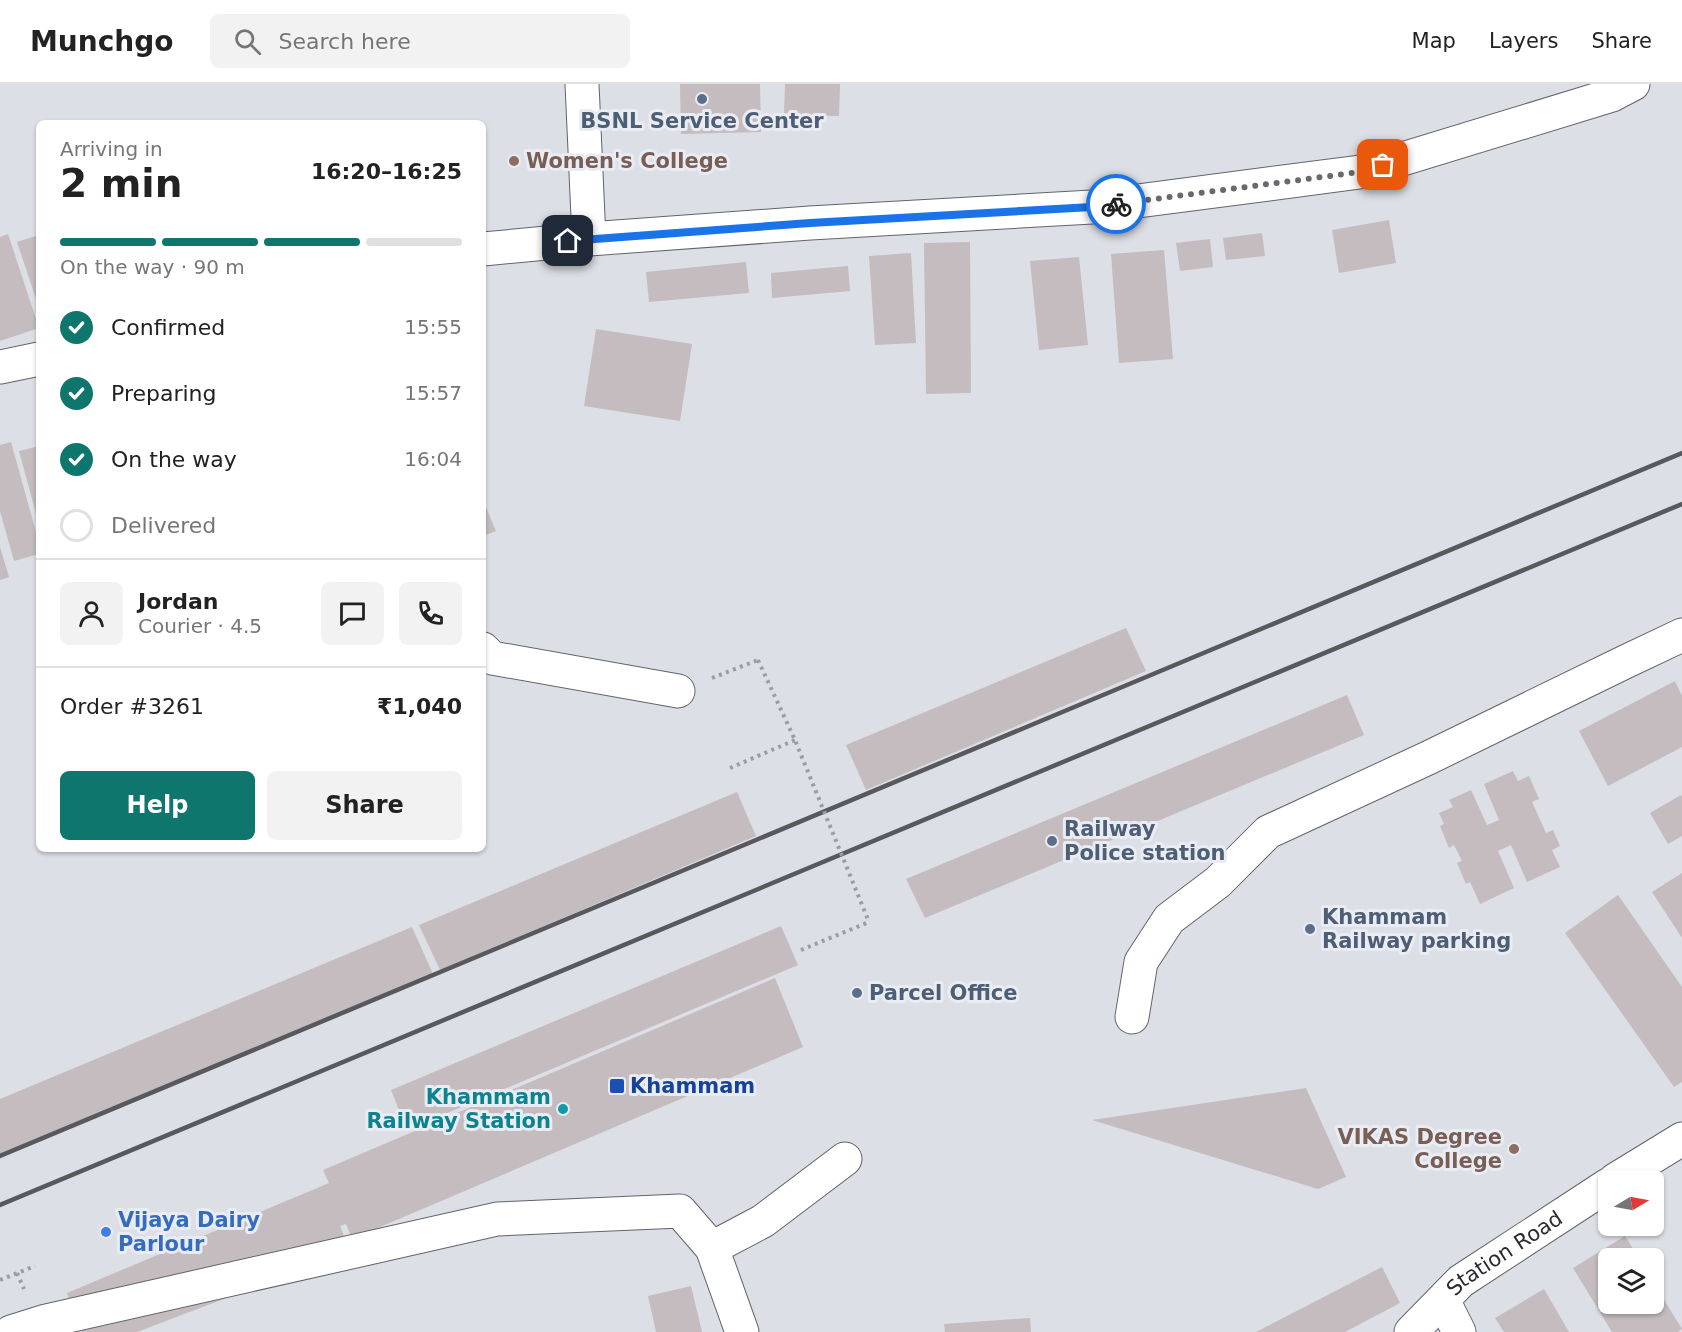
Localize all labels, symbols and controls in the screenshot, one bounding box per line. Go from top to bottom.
search box [210,14,630,68]
text: Munchgo [30,25,174,58]
icon: search [231,25,264,58]
text: Search here [279,29,411,54]
text: Map [1412,29,1456,53]
text: Layers [1489,29,1558,53]
text: Share [1591,29,1652,53]
marker: BSNL Service Center [695,92,709,106]
place label: BSNL Service Center [580,109,824,133]
text: Arriving in [60,137,163,161]
pin [1357,139,1408,190]
icon: bag [1366,148,1399,181]
place label: Women's College [526,149,728,173]
marker: Women's College [507,154,521,168]
text: 16:20–16:25 [311,159,462,184]
text: 2 min [60,161,182,206]
courier [1086,174,1146,234]
icon: bike [1100,188,1133,221]
pin [542,215,593,266]
icon: home [551,224,584,257]
text: On the way · 90 m [60,255,245,279]
icon: check [60,311,93,344]
text: Confirmed [111,315,225,340]
text: 15:55 [404,315,462,339]
icon: check [60,377,93,410]
text: Preparing [111,381,217,406]
text: 15:57 [404,381,462,405]
icon: check [60,443,93,476]
text: On the way [111,447,237,472]
text: 16:04 [404,447,462,471]
text: Delivered [111,513,216,538]
button: person [60,582,123,645]
button: chat [321,582,384,645]
button: phone [399,582,462,645]
text: Jordan [138,589,218,614]
text: Courier · 4.5 [138,614,262,638]
text: Order #3261 [60,694,204,719]
text: ₹1,040 [377,694,462,719]
button: Help [60,771,255,840]
button: Share [267,771,462,840]
place label: Railway Police station [1064,817,1226,865]
marker: Railway Police station [1045,834,1059,848]
place label: Khammam Railway parking [1322,905,1511,953]
marker: Khammam Railway parking [1303,922,1317,936]
place label: Parcel Office [869,981,1018,1005]
marker: Parcel Office [850,986,864,1000]
place label: Khammam [630,1074,755,1098]
marker: Khammam [608,1077,626,1095]
place label: Khammam Railway Station [366,1085,551,1133]
marker: Khammam Railway Station [556,1102,570,1116]
place label: VIKAS Degree College [1337,1125,1502,1173]
marker: VIKAS Degree College [1507,1142,1521,1156]
north arrow [1598,1170,1664,1236]
map controls [1598,1170,1664,1314]
street label: Station Road [1442,1206,1567,1300]
place label: Vijaya Dairy Parlour [118,1208,260,1256]
marker: Vijaya Dairy Parlour [99,1225,113,1239]
button: layers [1598,1248,1664,1314]

